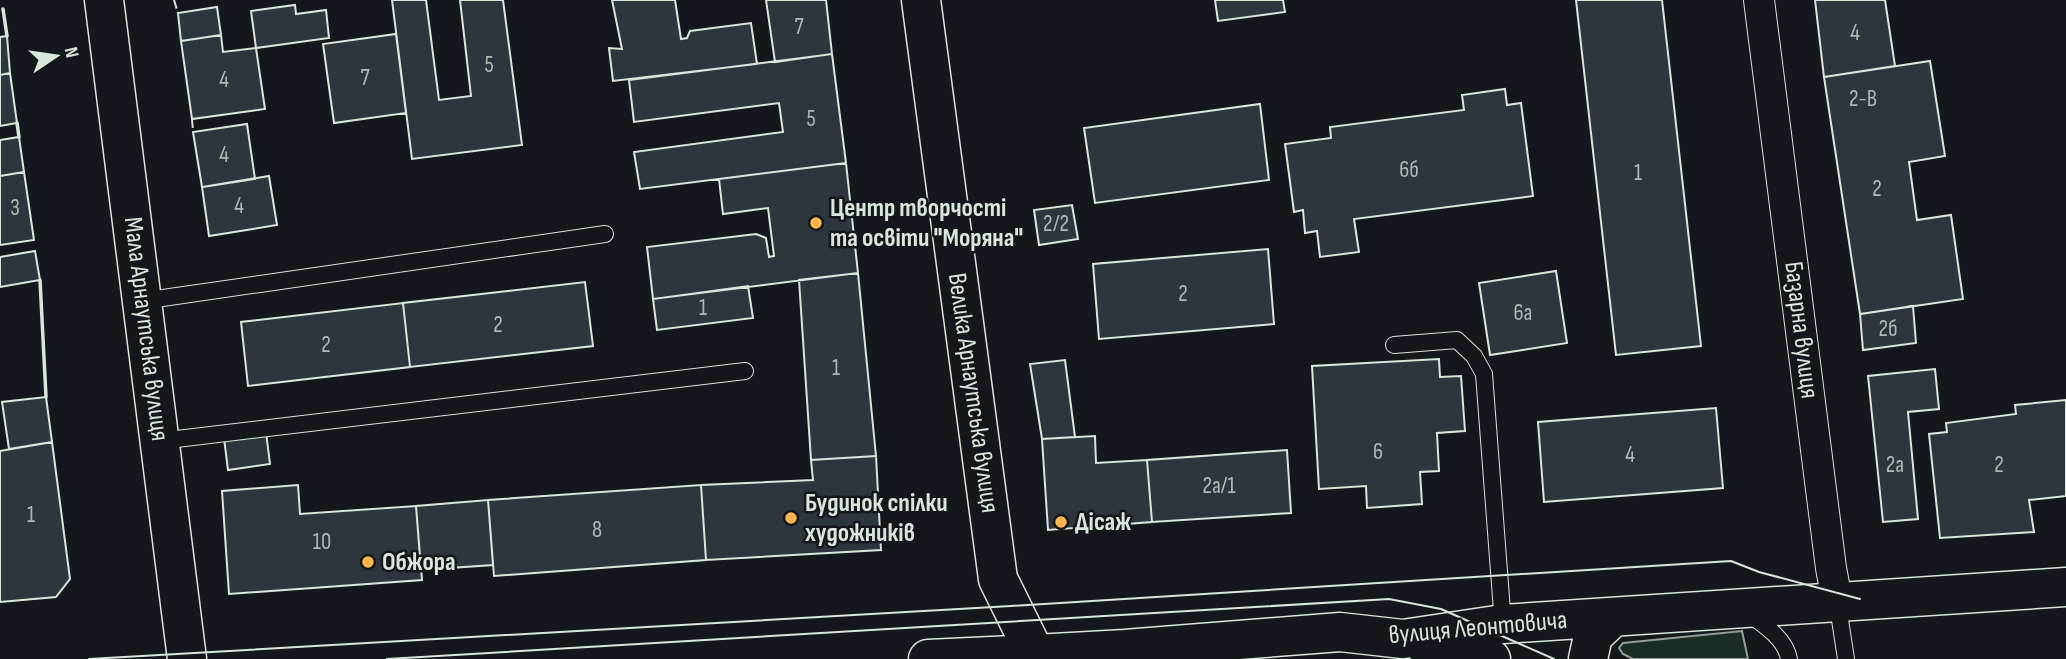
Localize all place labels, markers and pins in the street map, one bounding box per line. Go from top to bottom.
place label: Центр творчості та освіти "Моряна" [830,193,1023,254]
marker: Центр творчості та освіти "Моряна" [808,215,824,231]
place label: Будинок спілки художників [805,488,948,549]
place label: Дісаж [1075,507,1131,538]
marker: Будинок спілки художників [783,510,799,526]
marker: Дісаж [1053,514,1069,530]
place label: Обжора [382,547,456,578]
marker: Обжора [360,554,376,570]

